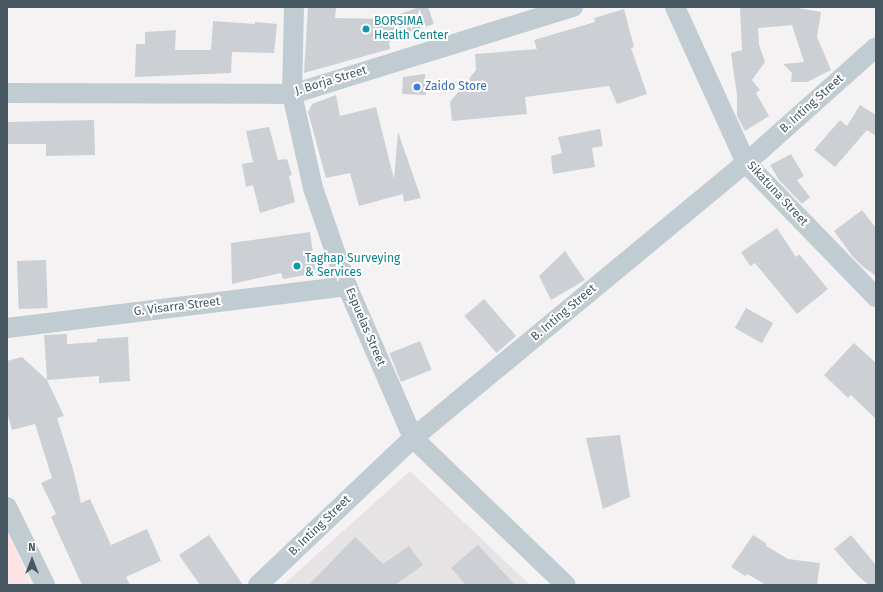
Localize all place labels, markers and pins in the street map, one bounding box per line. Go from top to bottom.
place label: BORSIMA Health Center [374,15,448,43]
marker: BORSIMA Health Center [361,24,371,34]
place label: Zaido Store [425,80,487,94]
marker: Zaido Store [412,82,422,92]
place label: Taghap Surveying & Services [305,252,400,280]
marker: Taghap Surveying & Services [292,261,302,271]

